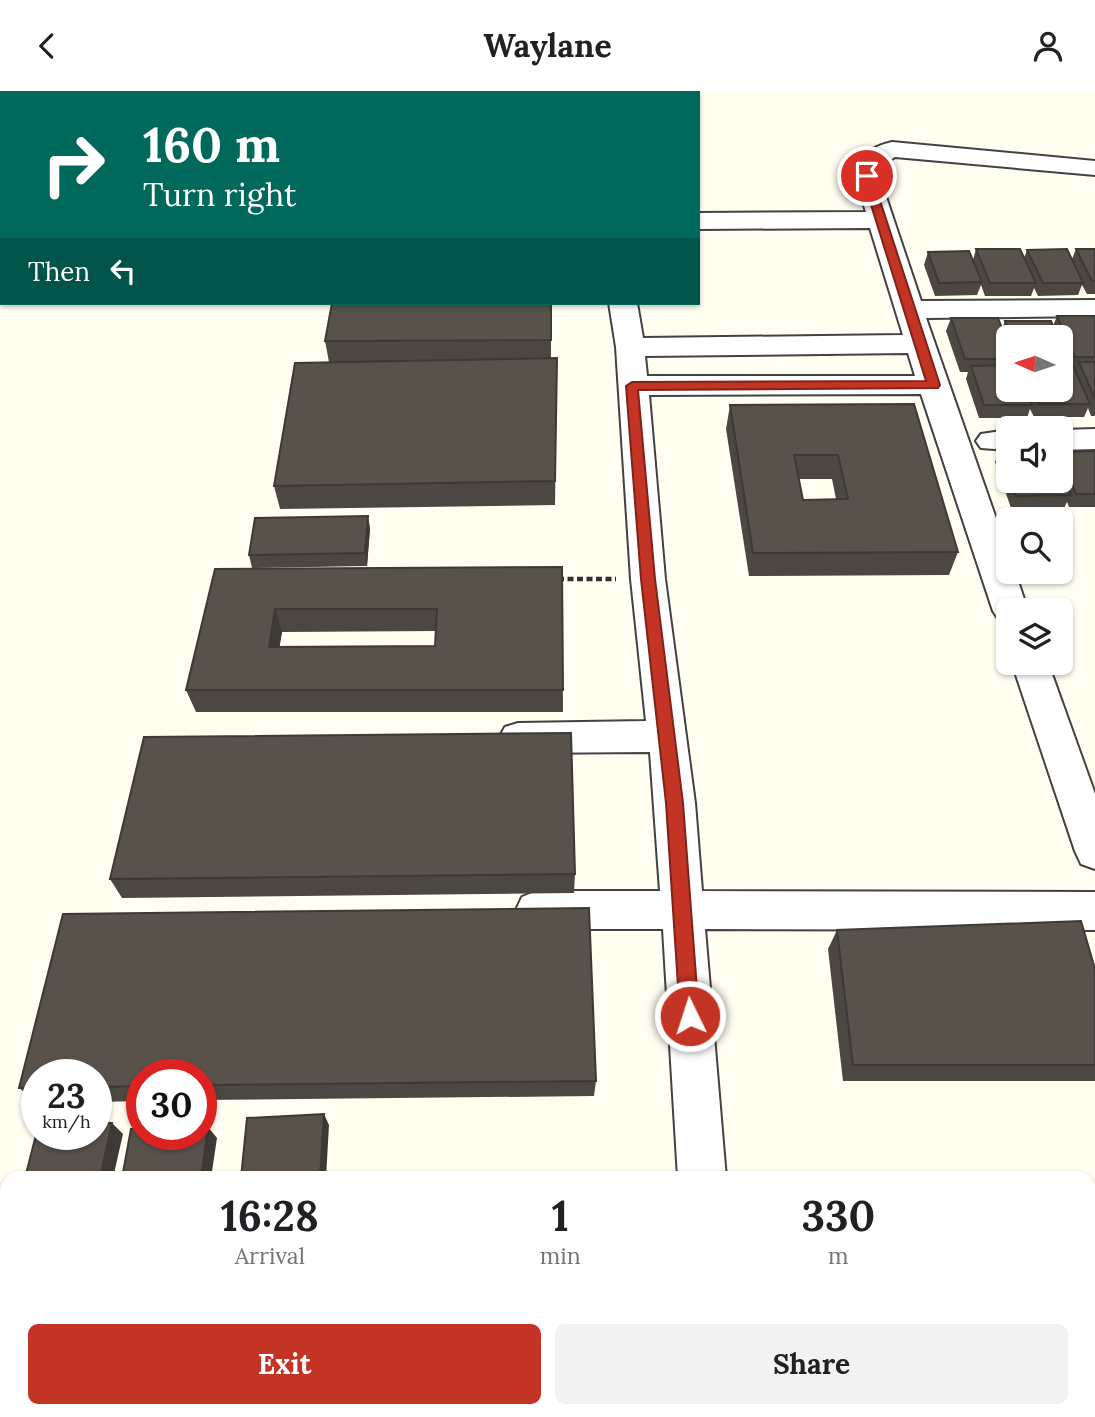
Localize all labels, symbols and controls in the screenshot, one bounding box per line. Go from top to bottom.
text: Waylane [483,25,612,66]
icon: back [28,27,66,65]
icon: person [1029,27,1067,65]
text: 160 m [143,113,280,175]
icon: right [28,119,119,210]
pin [837,146,897,206]
icon: arrive [848,157,886,195]
text: Turn right [143,174,296,215]
icon: left [104,252,142,290]
text: Then [28,255,90,288]
north arrow [996,325,1073,403]
map controls [996,325,1073,675]
button: sound [996,416,1073,493]
button: search [996,507,1073,584]
button: layers [996,598,1073,675]
position arrow [653,979,727,1053]
speed limit sign: 30 [126,1059,217,1150]
text: 23 [47,1073,86,1118]
text: km/h [42,1110,91,1133]
text: 16:28 [221,1189,319,1243]
text: 1 [552,1189,569,1243]
text: 330 [801,1189,875,1243]
text: Arrival [235,1241,305,1270]
text: min [540,1241,581,1270]
text: m [828,1241,849,1270]
button: Exit [28,1324,541,1404]
button: Share [555,1324,1068,1404]

